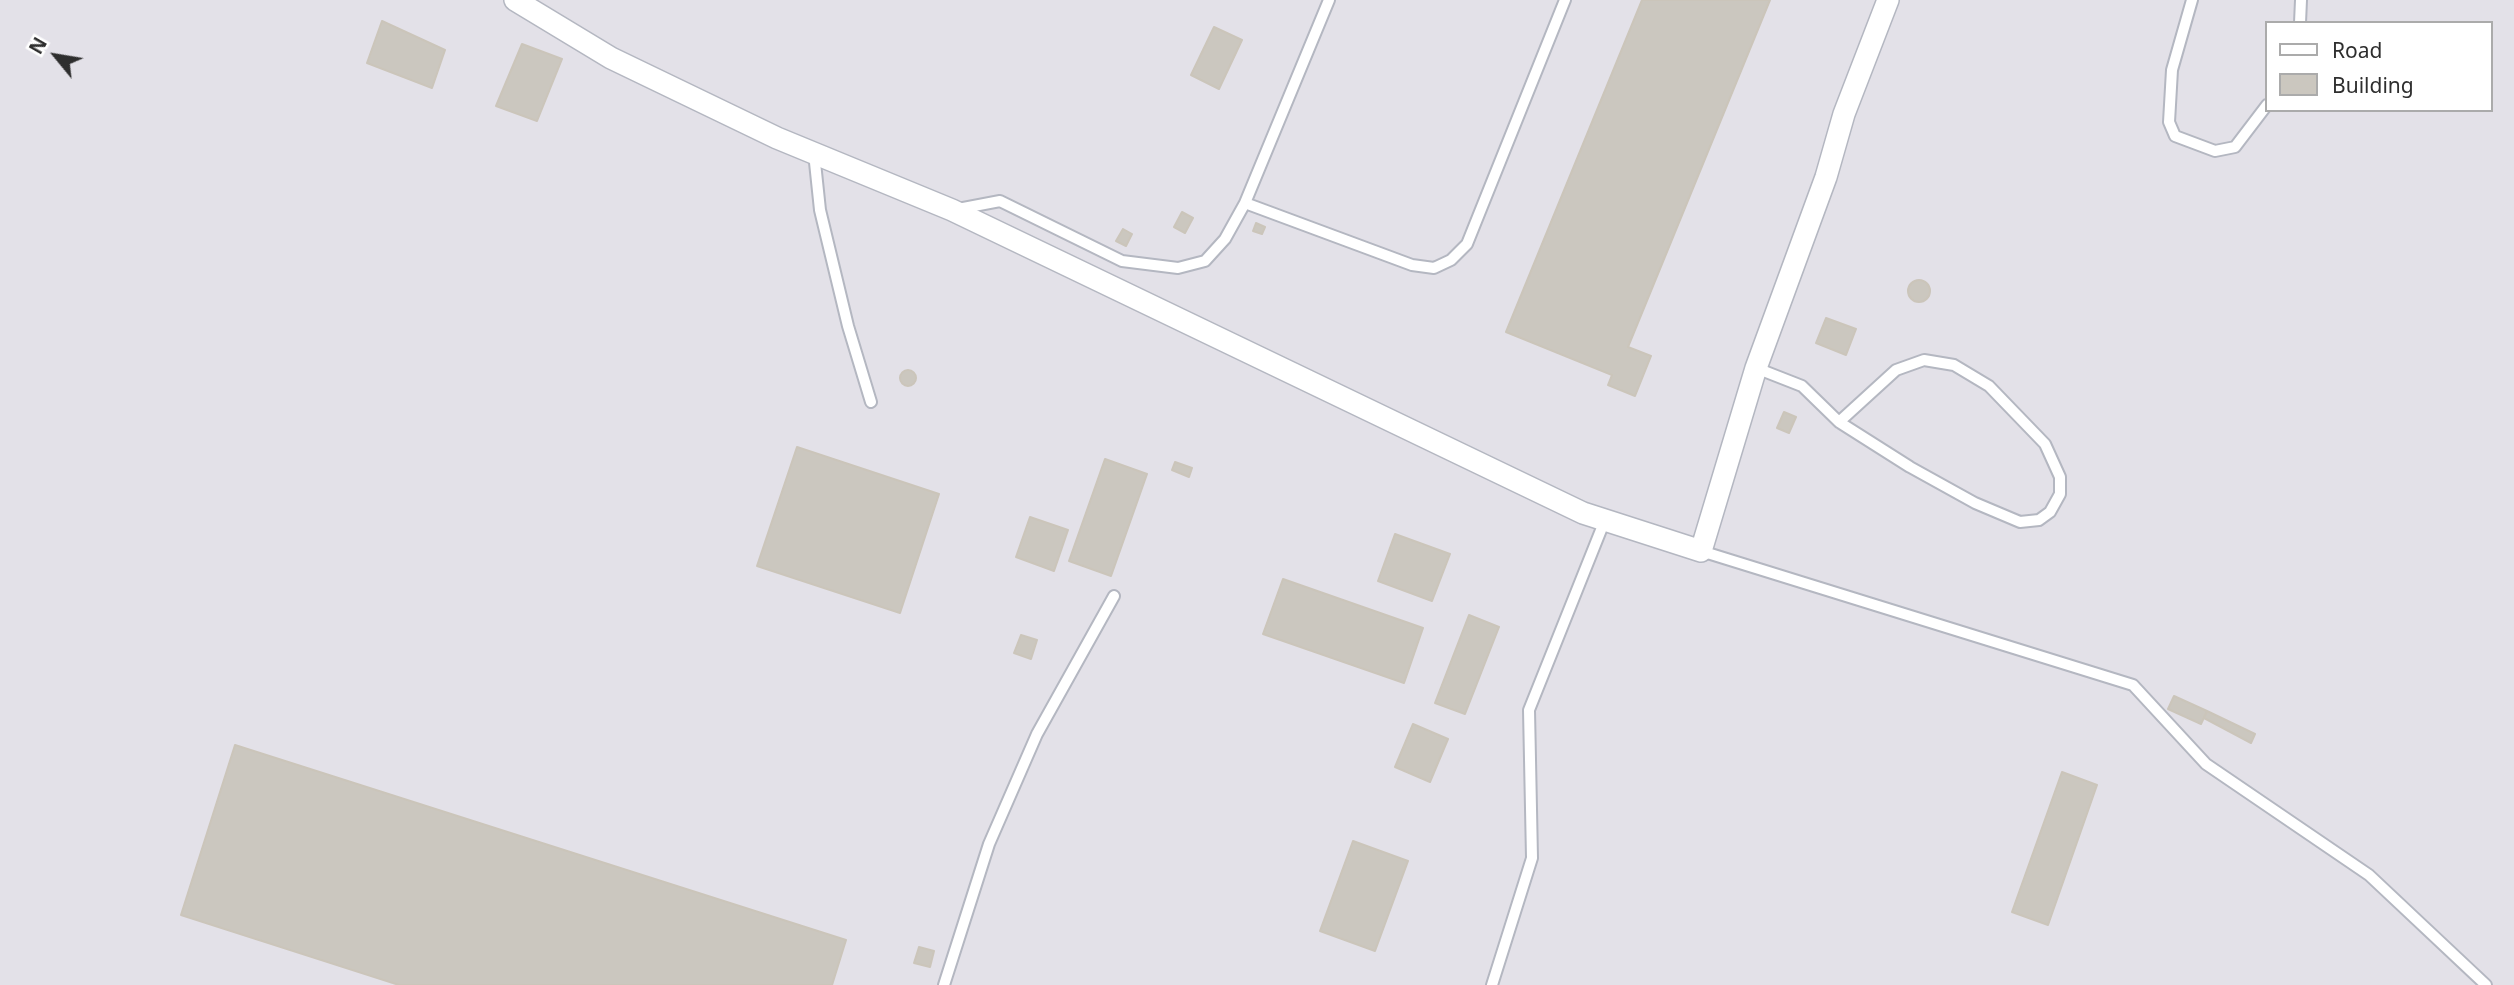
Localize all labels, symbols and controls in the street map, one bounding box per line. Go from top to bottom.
north arrow [21,21,91,91]
legend [2266,21,2493,112]
text: N [23,32,53,59]
text: Road [2332,36,2382,64]
text: Building [2332,71,2414,99]

